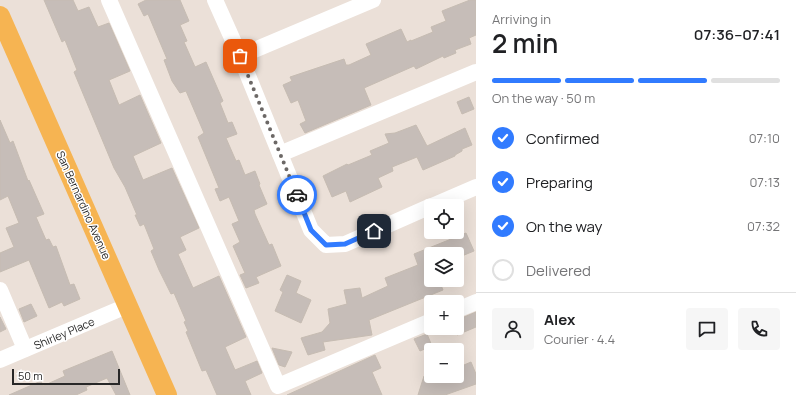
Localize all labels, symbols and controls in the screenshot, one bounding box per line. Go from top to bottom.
text: Arriving in [492,10,551,28]
text: 07:36–07:41 [694,24,780,45]
text: 2 min [492,25,558,61]
pin [223,39,257,73]
icon: bag [229,45,251,67]
text: On the way · 50 m [492,89,595,107]
icon: check [492,127,514,149]
text: Confirmed [526,128,599,149]
text: 07:10 [749,129,780,147]
street label: San Bernardino Avenue [53,148,115,262]
icon: check [492,171,514,193]
text: Preparing [526,172,593,193]
text: 07:13 [749,173,780,191]
courier [277,175,317,215]
icon: car [286,184,308,206]
map controls [424,199,464,383]
button: locate [424,199,464,239]
pin [357,214,391,248]
icon: check [492,215,514,237]
text: On the way [526,216,602,237]
text: 07:32 [747,217,780,235]
icon: home [363,220,385,242]
button: layers [424,247,464,287]
text: Delivered [526,260,591,281]
button: + [424,295,464,335]
button: person [492,308,534,350]
button: chat [686,308,728,350]
button: phone [738,308,780,350]
text: Alex [544,309,575,330]
street label: Shirley Place [31,313,97,352]
text: Courier · 4.4 [544,330,615,348]
button: − [424,343,464,383]
scale bar [12,367,120,386]
text: 50 m [18,368,43,383]

